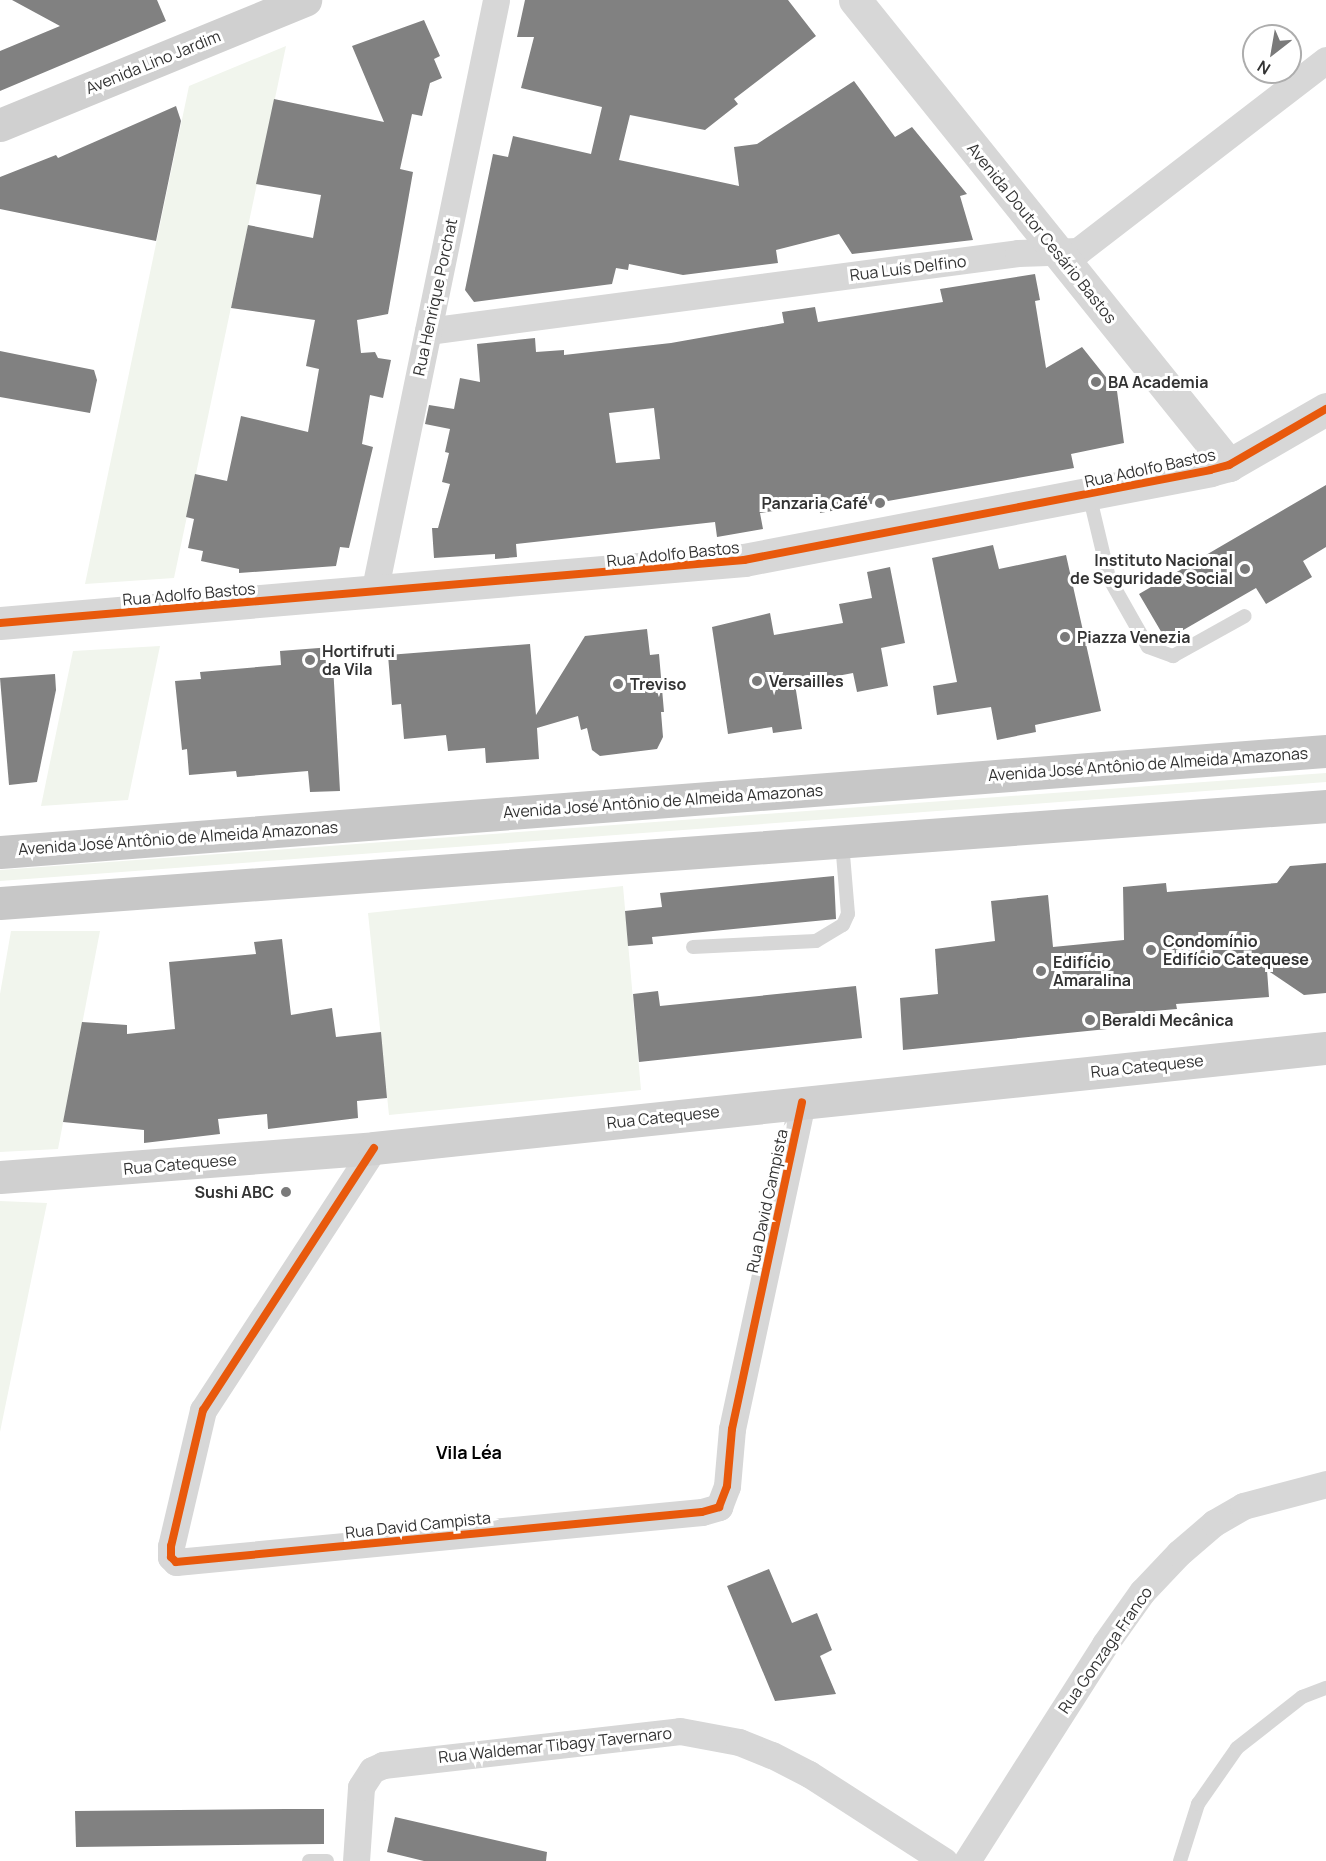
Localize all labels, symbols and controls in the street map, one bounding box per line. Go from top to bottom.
north arrow [1242,24,1302,84]
street label: Avenida Lino Jardim [83,26,223,98]
text: N [1253,55,1274,80]
street label: Avenida Doutor Cesário Bastos [963,139,1121,327]
street label: Rua Henrique Porchat [409,216,461,378]
street label: Rua Luís Delfino [849,251,967,285]
place label: BA Academia [1108,372,1208,392]
marker: BA Academia [1089,375,1103,389]
street label: Rua Adolfo Bastos [1083,445,1217,491]
place label: Panzaria Café [762,493,868,513]
marker: Panzaria Café [873,496,887,510]
street label: Rua Adolfo Bastos [606,537,740,571]
place label: Instituto Nacional de Seguridade Social [1070,550,1233,588]
marker: Instituto Nacional de Seguridade Social [1238,562,1252,576]
street label: Rua Adolfo Bastos [122,579,256,609]
place label: Piazza Venezia [1077,627,1190,647]
marker: Piazza Venezia [1058,630,1072,644]
place label: Hortifruti da Vila [322,641,395,679]
marker: Hortifruti da Vila [303,653,317,667]
place label: Versailles [769,671,844,691]
place label: Treviso [630,674,686,694]
marker: Versailles [750,674,764,688]
marker: Treviso [611,677,625,691]
street label: Avenida José Antônio de Almeida Amazonas [987,743,1309,785]
street label: Avenida José Antônio de Almeida Amazonas [502,780,824,822]
street label: Avenida José Antônio de Almeida Amazonas [17,817,339,859]
place label: Condomínio Edifício Catequese [1163,931,1309,969]
marker: Condomínio Edifício Catequese [1144,943,1158,957]
place label: Edifício Amaralina [1053,952,1131,990]
marker: Edifício Amaralina [1034,964,1048,978]
place label: Beraldi Mecânica [1102,1010,1234,1030]
marker: Beraldi Mecânica [1083,1013,1097,1027]
street label: Rua Catequese [1090,1051,1204,1081]
street label: Rua Catequese [606,1102,720,1132]
street label: Rua David Campista [742,1127,792,1275]
street label: Rua Catequese [123,1149,237,1179]
place label: Sushi ABC [194,1182,274,1202]
marker: Sushi ABC [279,1185,293,1199]
district label: Vila Léa [436,1441,502,1463]
street label: Rua David Campista [344,1508,492,1542]
street label: Rua Gonzaga Franco [1054,1583,1156,1717]
street label: Rua Waldemar Tibagy Tavernaro [437,1723,673,1767]

